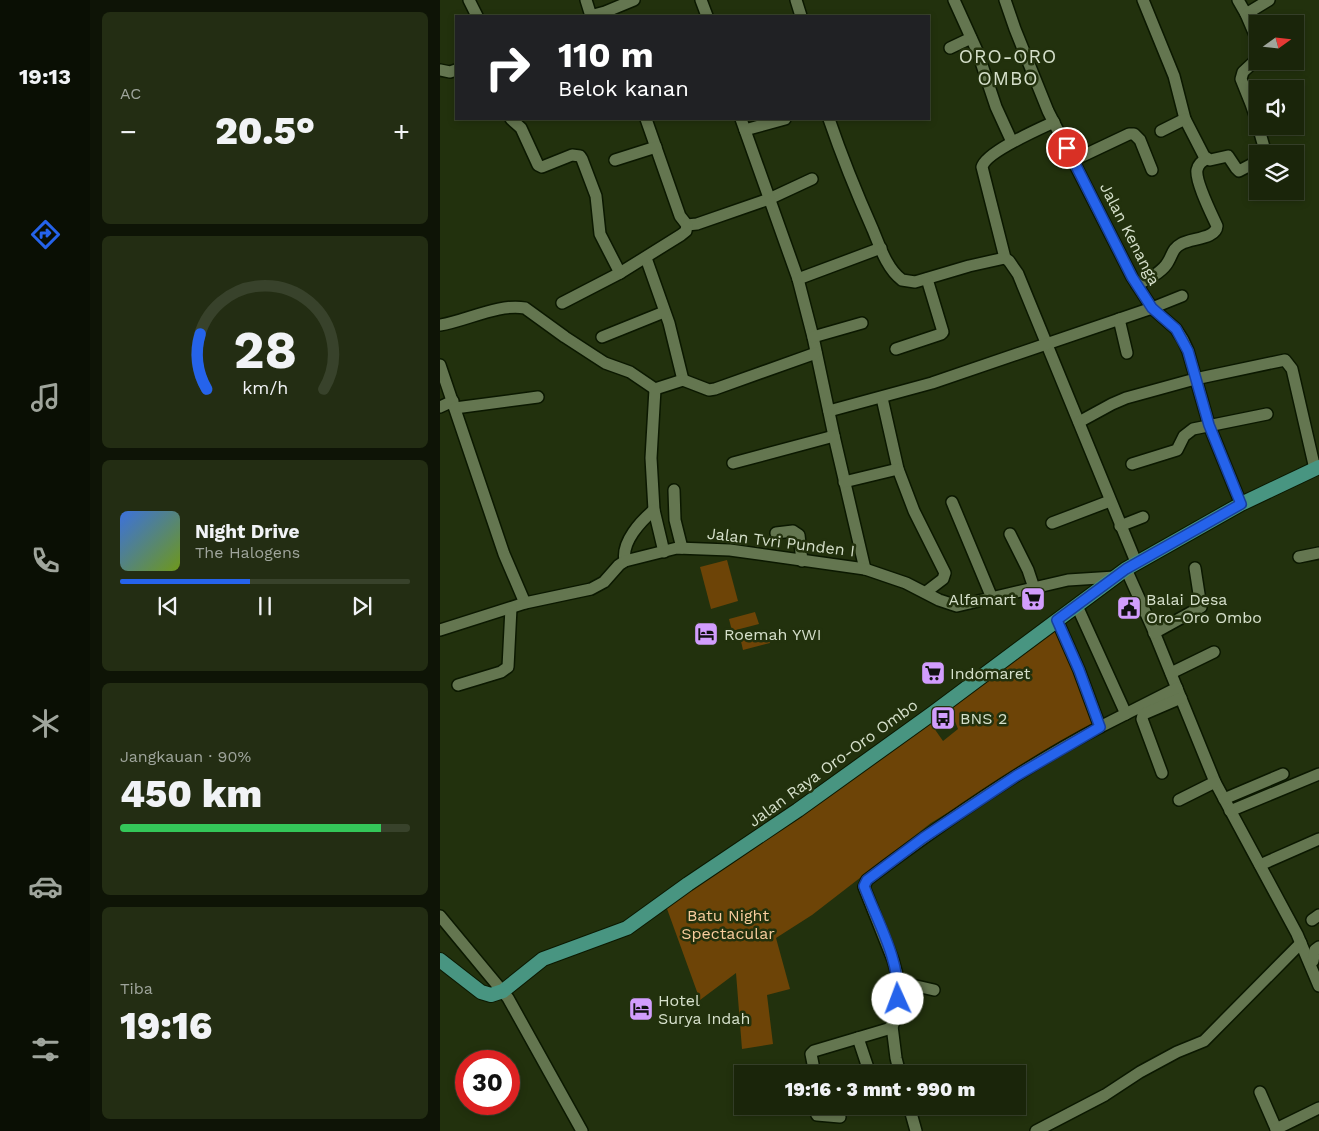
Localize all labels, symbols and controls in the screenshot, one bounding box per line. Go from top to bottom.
north arrow [1249,15,1304,70]
map controls [1249,15,1304,200]
text: 110 m [558,34,654,76]
icon: right [475,35,540,100]
district label: ORO-ORO OMBO [959,45,1057,90]
text: 19:13 [19,64,71,89]
text: Belok kanan [558,76,689,101]
button: sound [1249,80,1304,135]
text: AC [120,84,141,103]
text: 20.5° [215,109,315,153]
text: − [120,115,137,148]
text: + [393,115,410,148]
pin [1046,127,1088,169]
icon: arrive [1053,134,1081,162]
button: layers [1249,145,1304,200]
street label: Jalan Kenanga [1096,180,1164,288]
icon: directions [28,217,63,252]
text: 28 [233,320,297,381]
text: km/h [242,377,288,398]
icon: music [28,380,63,415]
text: Night Drive [195,520,300,543]
street label: Jalan Tvri Punden I [706,524,856,560]
icon: phone [28,543,63,578]
text: The Halogens [195,543,300,562]
supermarket icon: Alfamart [1020,586,1046,612]
place label: Alfamart [949,590,1016,609]
place label: Balai Desa Oro-Oro Ombo [1146,590,1262,627]
icon: previous [154,592,182,620]
icon: pause [251,592,279,620]
icon: next [348,592,376,620]
public building icon: Balai Desa Oro-Oro Ombo [1116,595,1142,621]
hotel icon: Roemah YWI [693,621,719,647]
place label: Roemah YWI [724,625,821,644]
supermarket icon: Indomaret [920,660,946,686]
place label: Indomaret [950,664,1031,683]
street label: Jalan Raya Oro-Oro Ombo [745,695,921,831]
bus stop icon: BNS 2 [930,705,956,731]
icon: climate [28,706,63,741]
place label: BNS 2 [960,709,1007,728]
text: Jangkauan · 90% [120,747,251,766]
text: 450 km [120,772,262,816]
icon: car [28,869,63,904]
park label: Batu Night Spectacular [681,906,775,943]
position arrow [871,972,923,1024]
text: Tiba [120,979,153,998]
place label: Hotel Surya Indah [658,991,750,1028]
hotel icon: Hotel Surya Indah [628,996,654,1022]
text: 19:16 [120,1004,212,1048]
icon: filters [28,1032,63,1067]
speed limit sign: 30 [455,1050,520,1115]
text: 19:16 · 3 mnt · 990 m [785,1078,975,1101]

